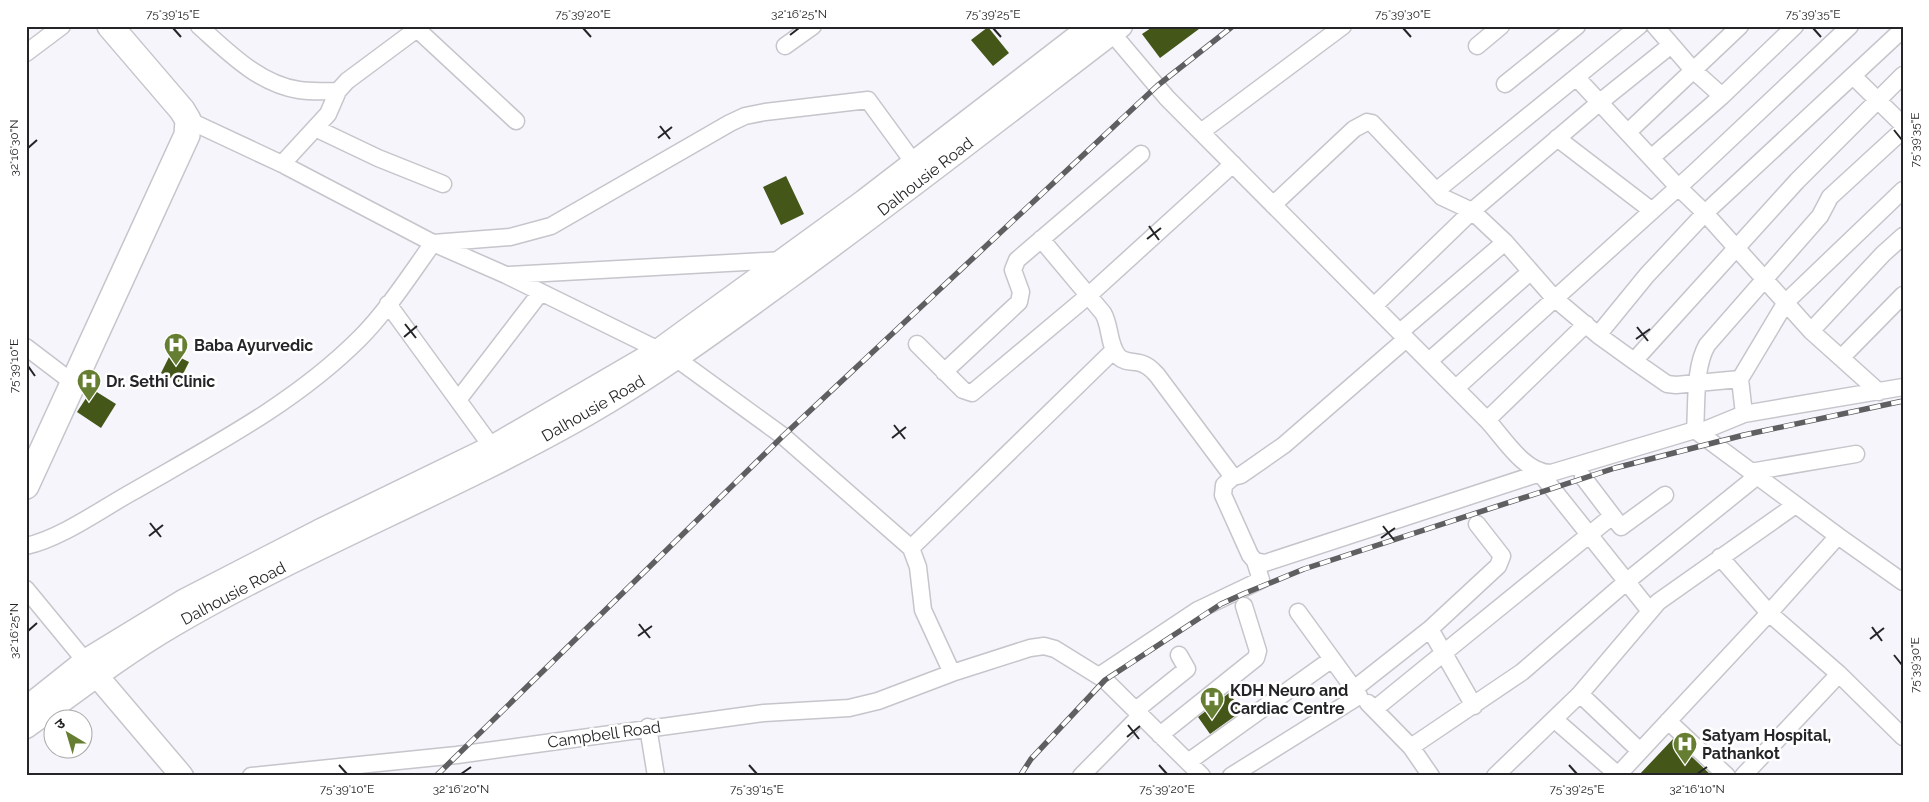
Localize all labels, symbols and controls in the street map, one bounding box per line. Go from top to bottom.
text: 75°39'15"E [146,7,200,21]
text: 75°39'20"E [555,7,611,21]
text: 32°16'25"N [771,7,827,21]
text: 75°39'25"E [966,7,1020,21]
text: 75°39'30"E [1375,7,1431,21]
text: 75°39'35"E [1785,7,1841,21]
text: 75°39'35"E [1908,112,1922,168]
text: 32°16'30"N [7,120,21,176]
street label: Dalhousie Road [874,133,977,220]
hospital icon: Baba Ayurvedic [163,332,189,366]
place label: Baba Ayurvedic [194,336,313,355]
text: 75°39'10"E [7,339,21,393]
hospital icon: Dr. Sethi Clinic [76,368,102,402]
street label: Dalhousie Road [538,371,648,446]
place label: Dr. Sethi Clinic [106,372,215,391]
street label: Dalhousie Road [178,558,289,629]
text: 32°16'25"N [7,603,21,659]
text: 75°39'30"E [1908,637,1922,693]
place label: KDH Neuro and Cardiac Centre [1230,681,1348,718]
hospital icon: KDH Neuro and Cardiac Centre [1199,686,1225,720]
north arrow [42,710,92,760]
text: उ [52,714,69,733]
street label: Campbell Road [546,717,662,752]
place label: Satyam Hospital, Pathankot [1702,726,1831,763]
hospital icon: Satyam Hospital, Pathankot [1672,731,1698,765]
text: 75°39'10"E [320,782,374,796]
text: 32°16'20"N [433,782,489,796]
text: 75°39'15"E [730,782,784,796]
text: 75°39'20"E [1139,782,1195,796]
text: 75°39'25"E [1550,782,1604,796]
text: 32°16'10"N [1669,782,1725,796]

